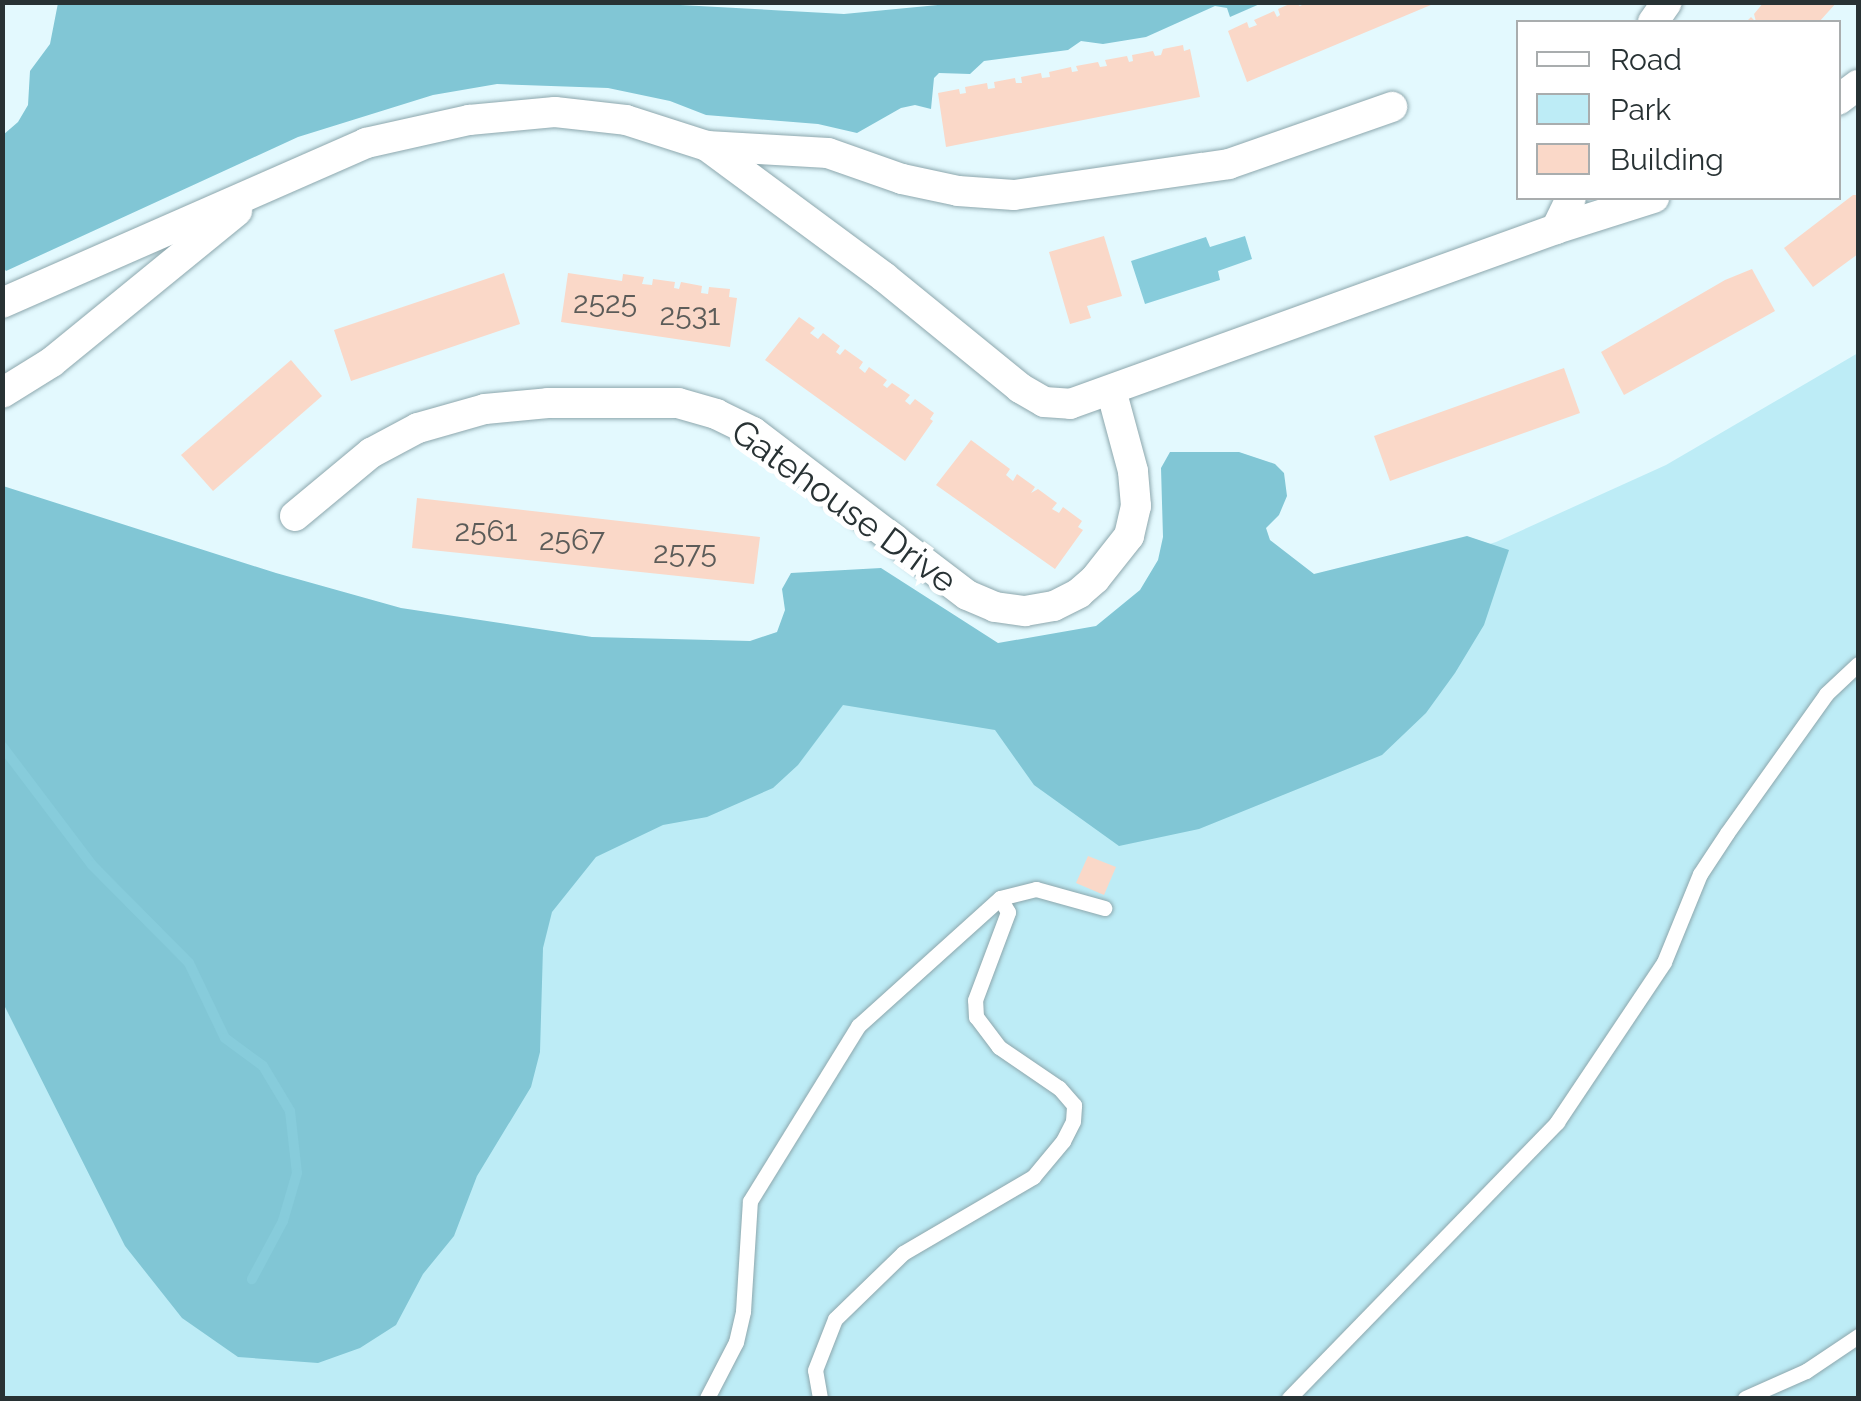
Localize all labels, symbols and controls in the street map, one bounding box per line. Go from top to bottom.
legend [1516,20,1841,200]
text: Road [1610,42,1682,77]
text: Park [1610,92,1671,127]
text: Building [1610,142,1724,177]
house number: 2525 [573,285,637,321]
house number: 2531 [660,297,720,333]
street label: Gatehouse Drive [723,410,965,602]
house number: 2561 [455,513,517,549]
house number: 2567 [539,522,605,558]
house number: 2575 [653,535,717,571]

